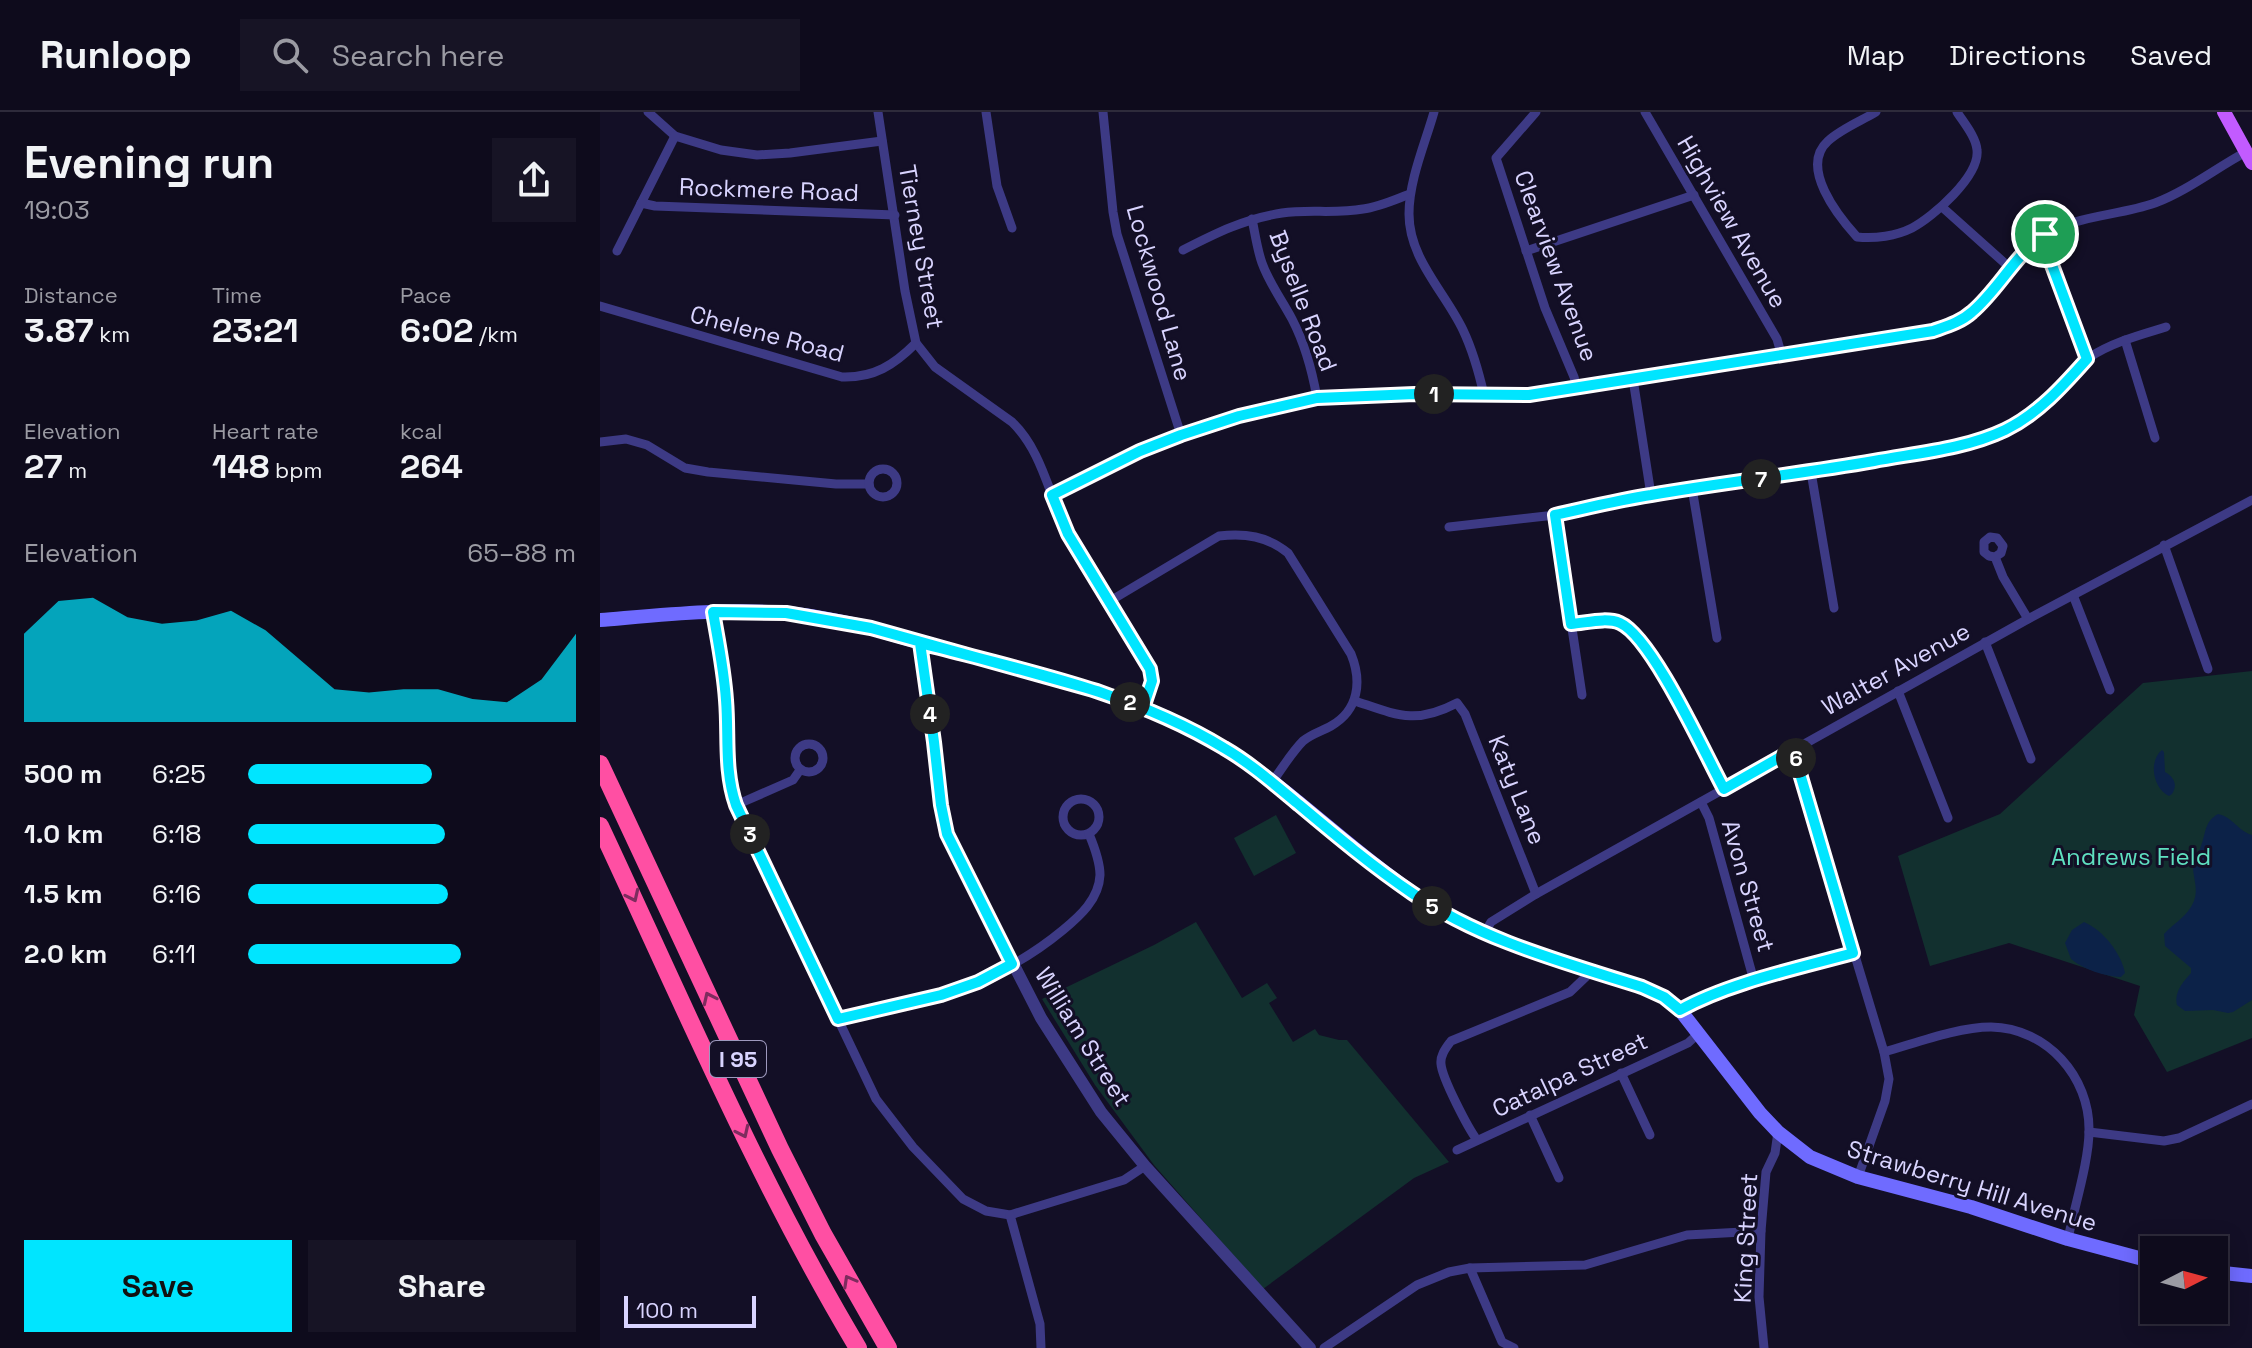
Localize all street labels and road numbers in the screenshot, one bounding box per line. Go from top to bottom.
street label: Highview Avenue [1671,130,1794,314]
street label: Tierney Street [892,162,951,331]
street label: Clearview Avenue [1508,166,1605,366]
street label: Rockmere Road [679,171,860,208]
street label: Lockwood Lane [1120,201,1199,384]
street label: Byselle Road [1262,226,1345,376]
street label: Chelene Road [687,298,848,369]
street label: Walter Avenue [1816,615,1975,722]
street label: Katy Lane [1481,731,1553,849]
street label: Avon Street [1715,816,1782,956]
street label: William Street [1028,961,1139,1112]
street label: Catalpa Street [1487,1025,1652,1124]
road number: I 95 [710,1041,766,1077]
street label: Strawberry Hill Avenue [1843,1133,2101,1238]
street label: King Street [1727,1172,1764,1304]

